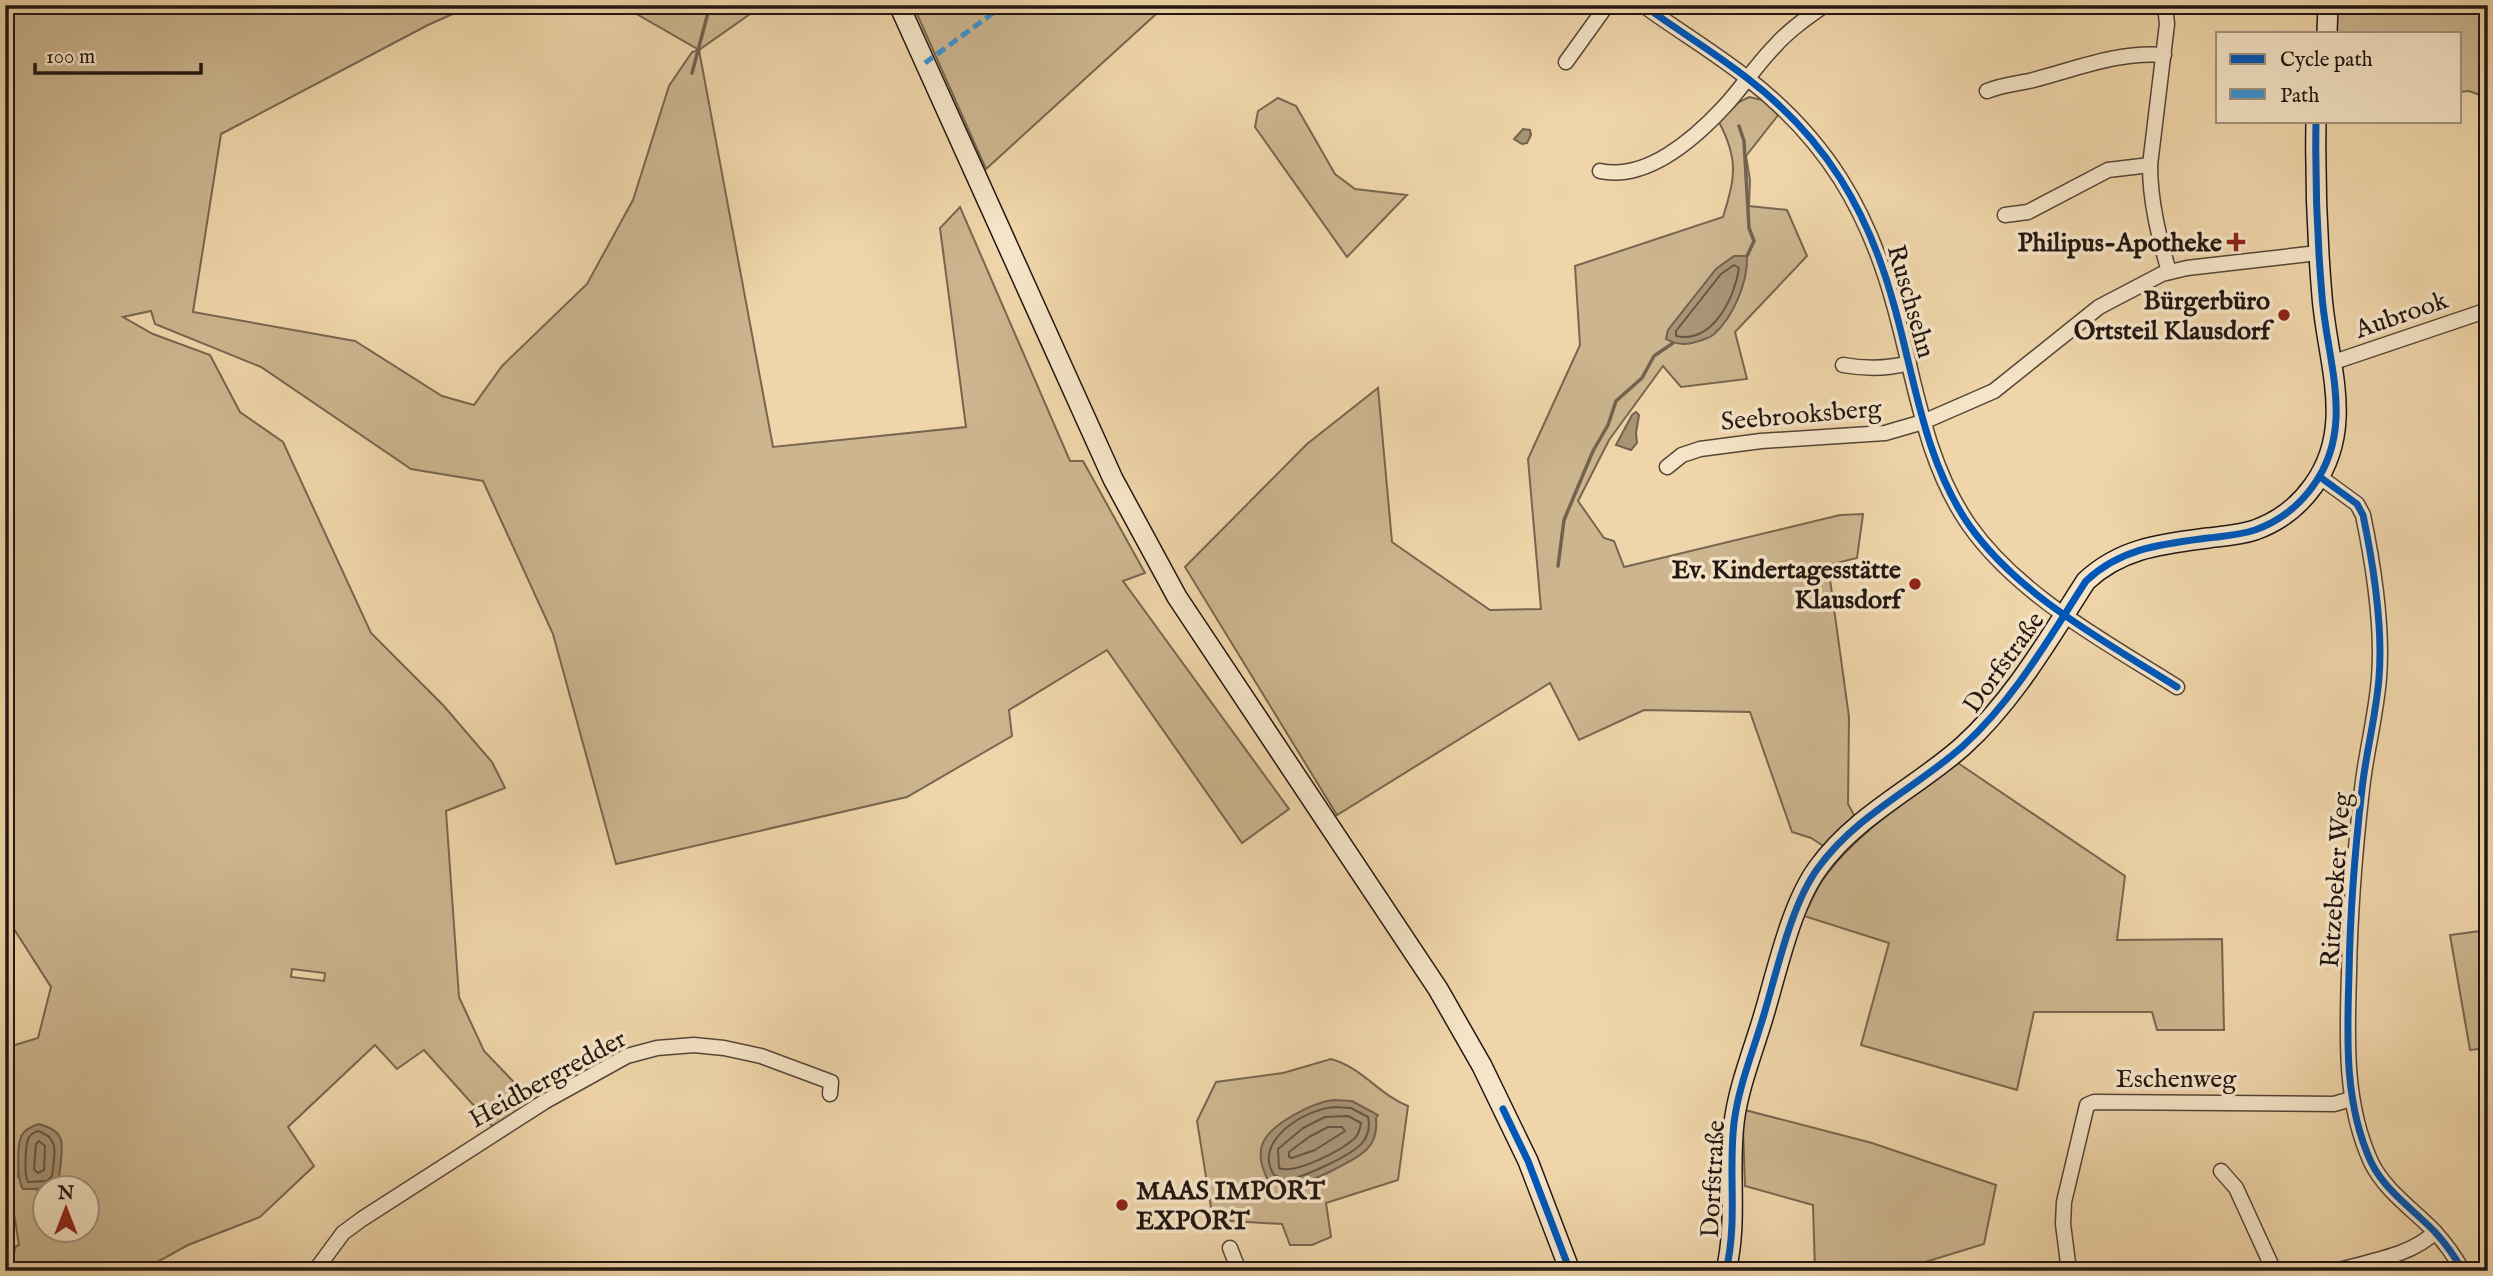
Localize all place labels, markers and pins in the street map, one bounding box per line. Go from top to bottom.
place label: Philipus-Apotheke [2018,227,2222,260]
marker: Philipus-Apotheke [2228,234,2244,250]
place label: Bürgerbüro Ortsteil Klausdorf [2074,285,2275,348]
marker: Bürgerbüro Ortsteil Klausdorf [2276,307,2292,323]
place label: Ev. Kindertagesstätte Klausdorf [1672,554,1906,617]
marker: Ev. Kindertagesstätte Klausdorf [1907,576,1923,592]
place label: MAAS IMPORT EXPORT [1136,1175,1326,1238]
marker: MAAS IMPORT EXPORT [1114,1197,1130,1213]

